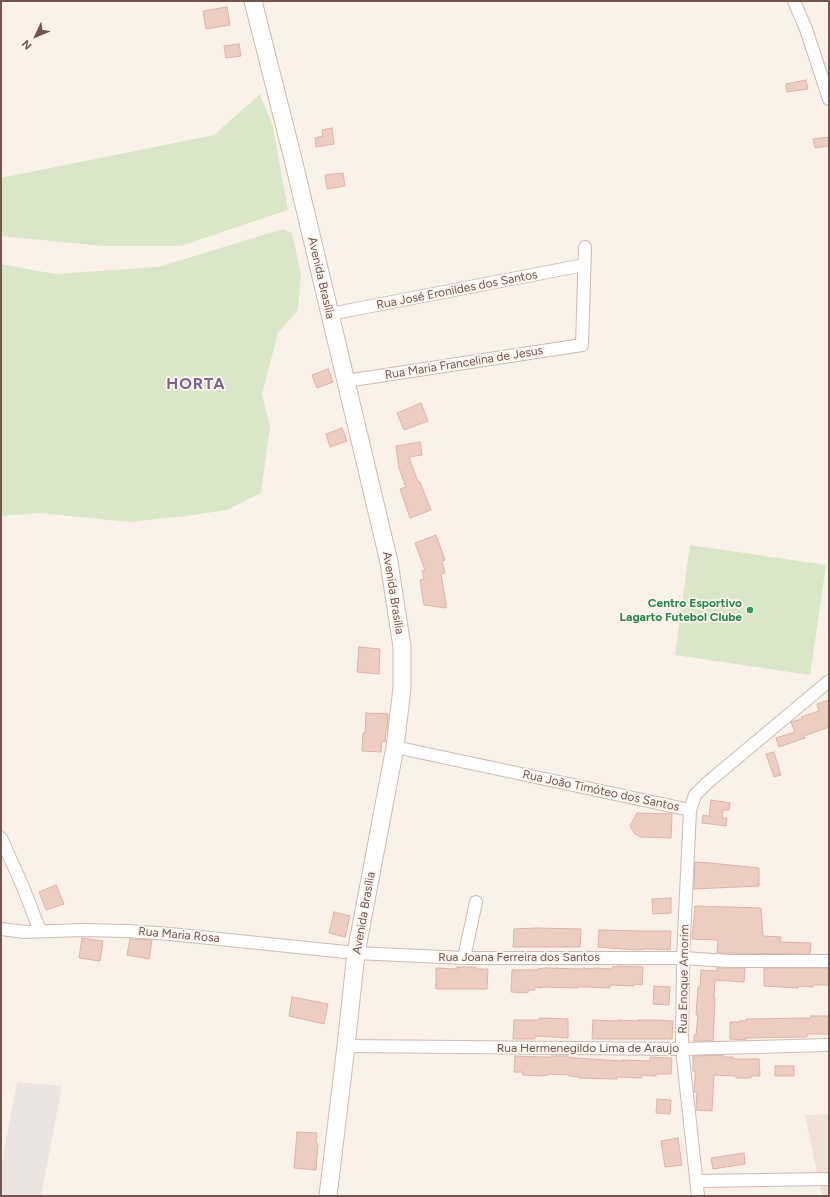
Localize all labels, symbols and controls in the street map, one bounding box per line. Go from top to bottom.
north arrow [16,16,56,56]
text: N [19,37,35,52]
street label: Avenida Brasília [305,236,337,320]
street label: Rua José Eronildes dos Santos [375,267,539,313]
street label: Rua Maria Francelina de Jesus [384,343,544,383]
district label: HORTA [166,374,226,394]
street label: Avenida Brasília [379,551,407,635]
place label: Centro Esportivo Lagarto Futebol Clube [620,596,742,624]
marker: Centro Esportivo Lagarto Futebol Clube [745,605,755,615]
street label: Rua João Timóteo dos Santos [521,767,681,815]
street label: Avenida Brasília [350,871,378,955]
street label: Rua Maria Rosa [138,924,220,946]
street label: Rua Enoque Amorim [676,924,692,1034]
street label: Rua Joana Ferreira dos Santos [438,950,600,964]
street label: Rua Hermenegildo Lima de Araujo [497,1041,679,1055]

